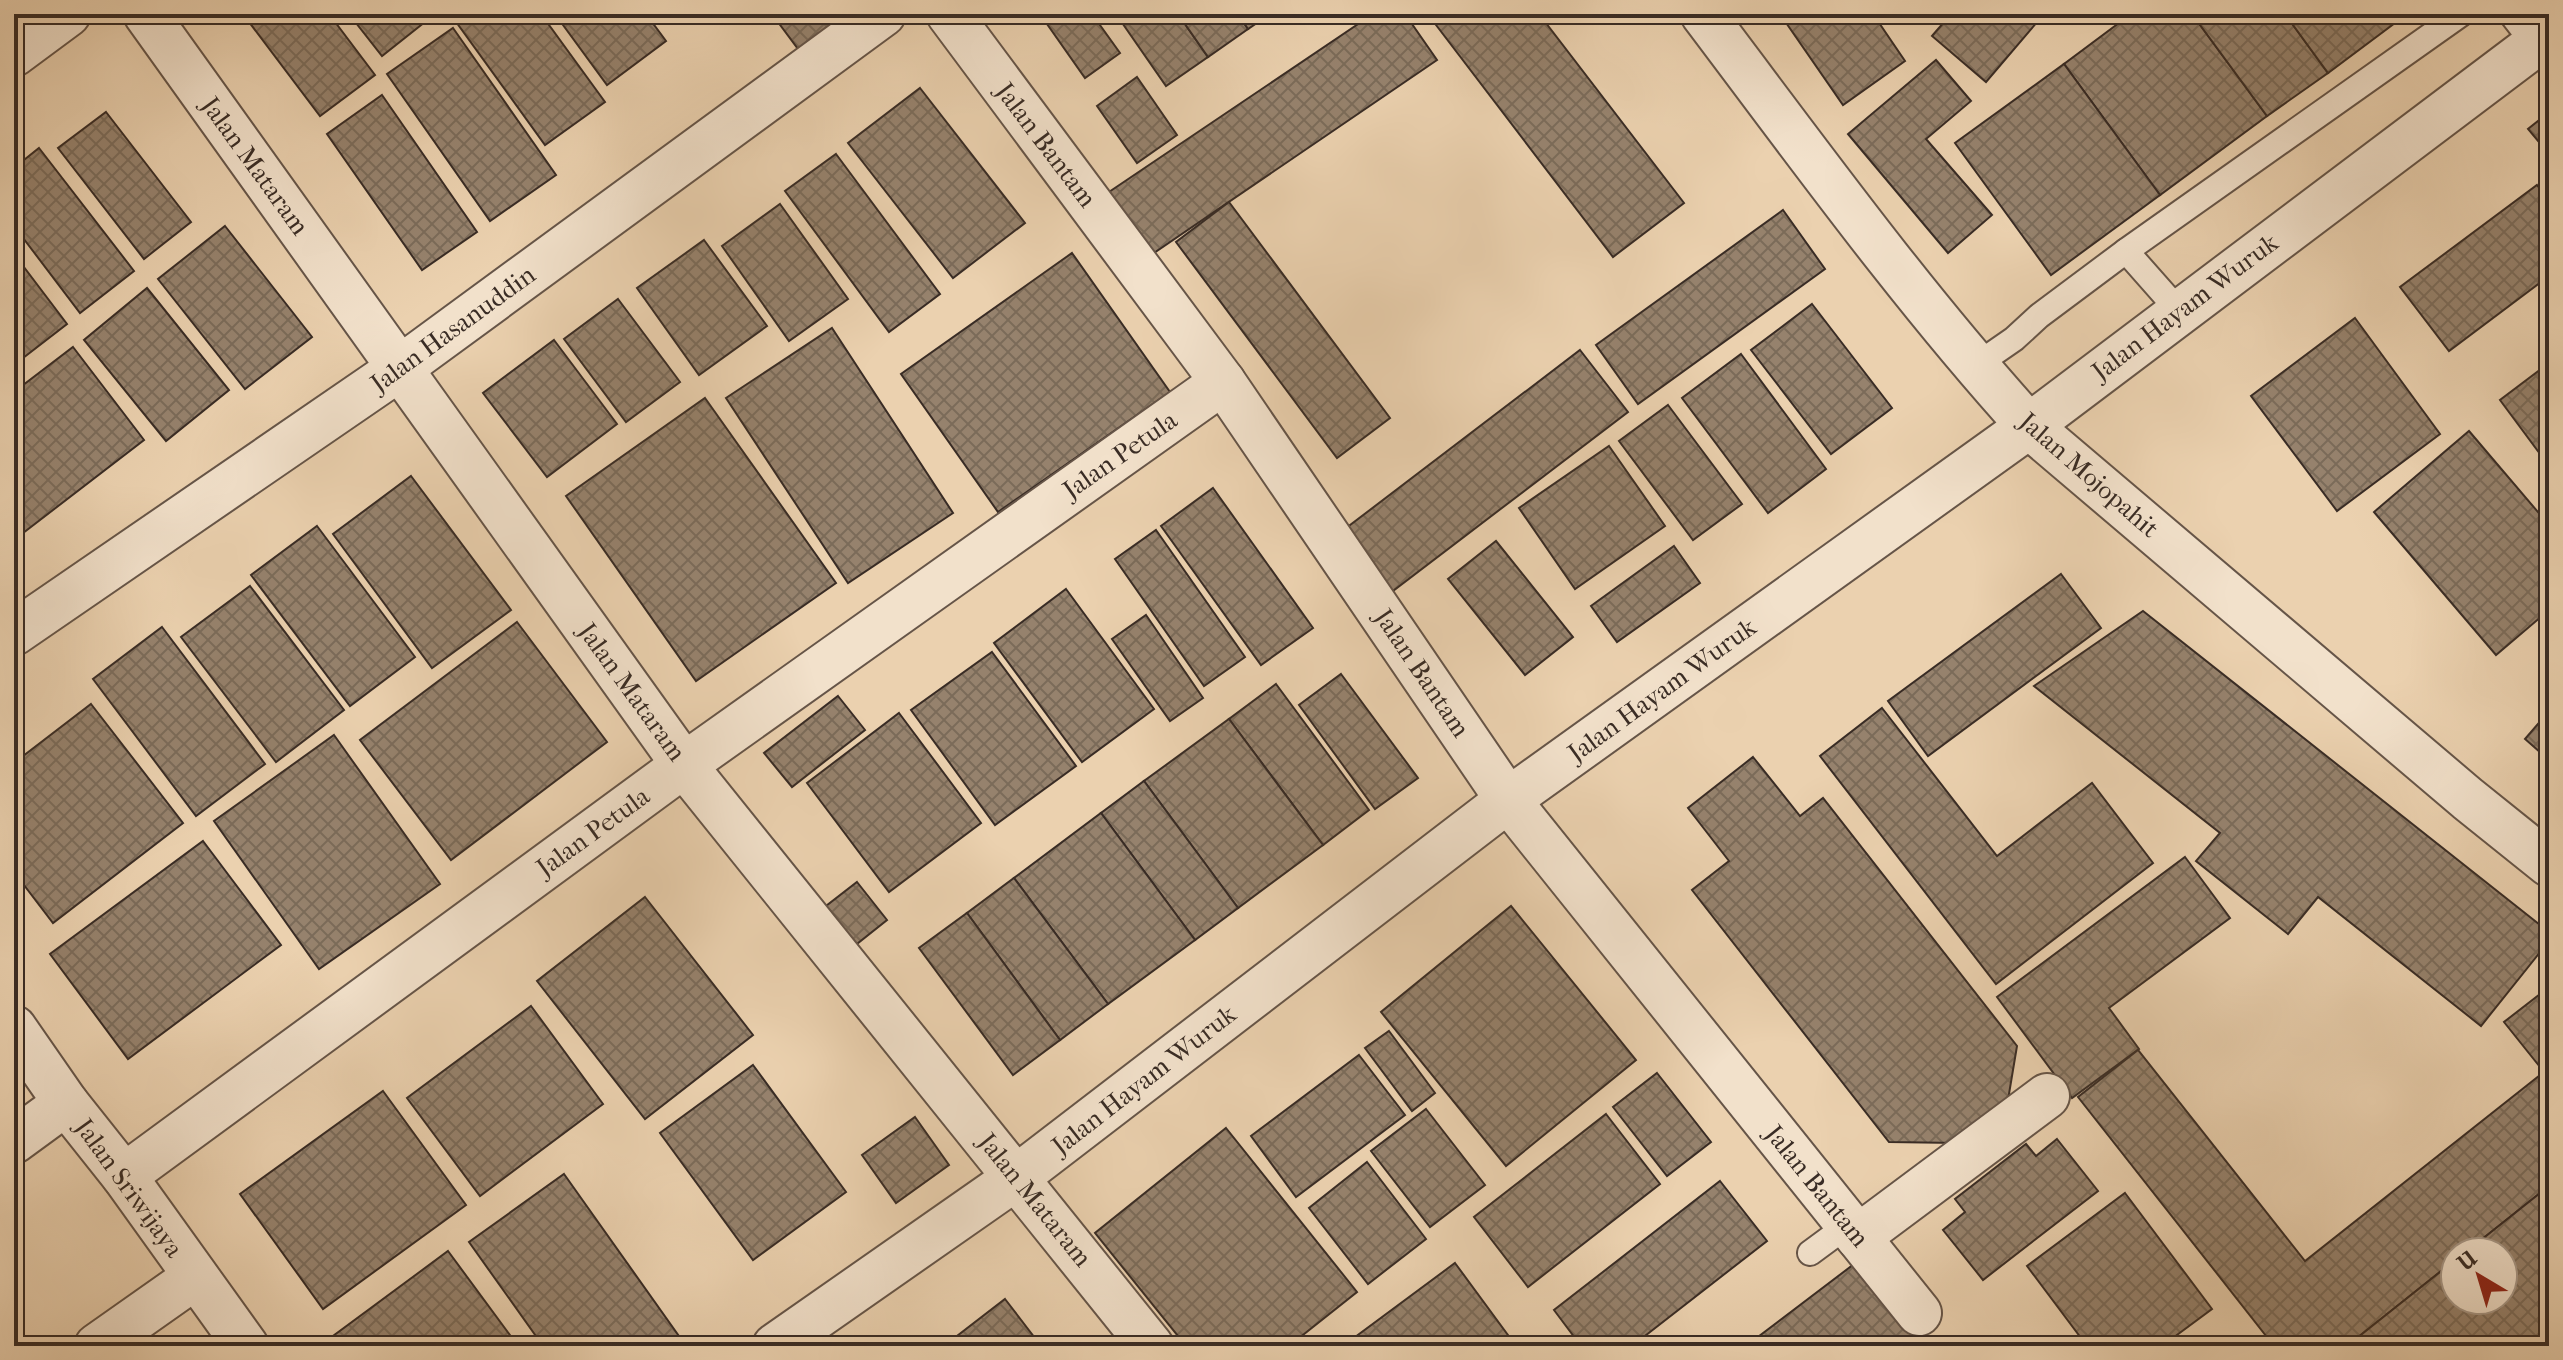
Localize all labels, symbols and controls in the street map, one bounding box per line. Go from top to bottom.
street label: Jalan Bantam [988,75,1103,214]
street label: Jalan Mataram [193,89,316,241]
street label: Jalan Hayam Wuruk [2084,227,2285,388]
street label: Jalan Hasanuddin [363,259,541,400]
street label: Jalan Petula [1055,404,1184,507]
street label: Jalan Mojopahit [2011,405,2166,545]
street label: Jalan Bantam [1367,601,1476,743]
street label: Jalan Hayam Wuruk [1560,611,1763,770]
street label: Jalan Mataram [570,615,693,767]
street label: Jalan Petula [529,780,656,885]
street label: Jalan Hayam Wuruk [1044,998,1243,1163]
street label: Jalan Sriwijaya [67,1111,190,1264]
street label: Jalan Bantam [1757,1117,1876,1254]
street label: Jalan Mataram [970,1125,1099,1273]
north arrow [2439,1236,2519,1316]
text: U [2452,1245,2483,1277]

